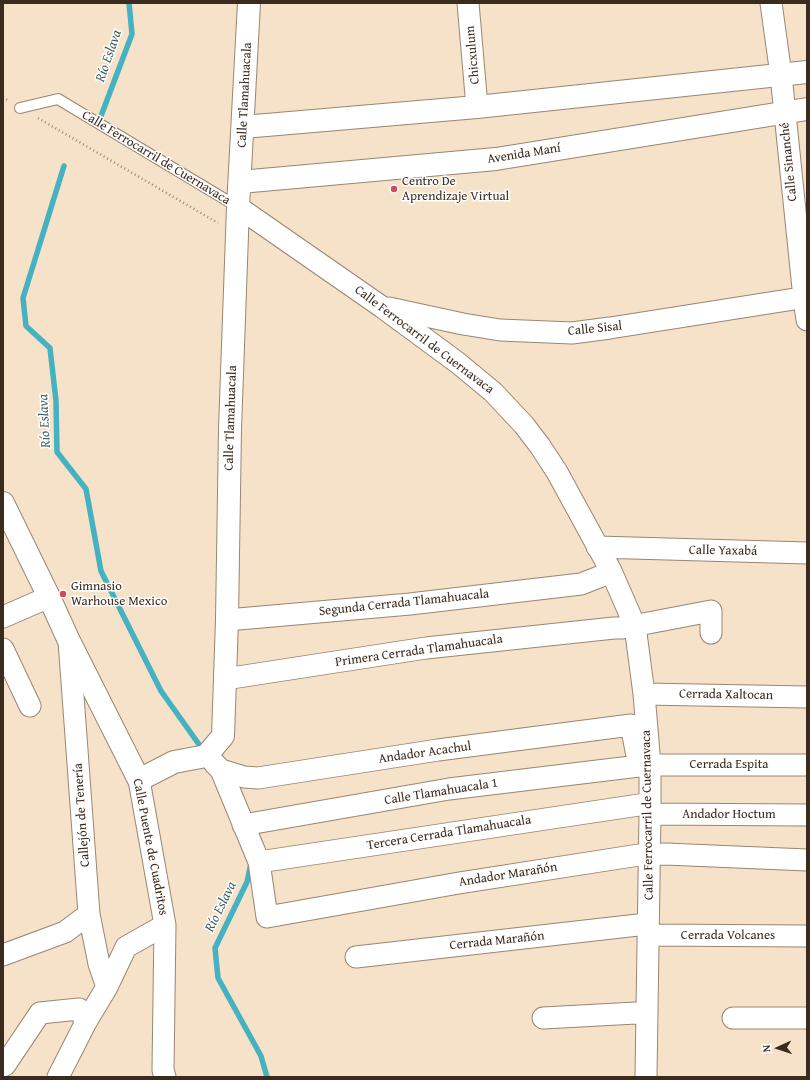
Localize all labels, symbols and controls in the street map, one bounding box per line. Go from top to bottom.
street label: Chicxulum [463,25,483,85]
water label: Río Eslava [92,28,126,84]
street label: Calle Tlamahuacala [234,42,256,148]
street label: Calle Ferrocarril de Cuernavaca [79,107,233,209]
street label: Calle Sinanché [777,122,801,202]
street label: Avenida Maní [486,140,562,168]
place label: Centro De Aprendizaje Virtual [402,174,509,205]
marker: Centro De Aprendizaje Virtual [389,184,399,194]
street label: Calle Ferrocarril de Cuernavaca [351,283,497,397]
street label: Calle Sisal [567,318,623,340]
street label: Calle Tlamahuacala [221,365,241,471]
water label: Río Eslava [35,394,55,448]
street label: Calle Yaxabá [689,543,757,559]
place label: Gimnasio Warhouse Mexico [71,579,167,610]
street label: Segunda Cerrada Tlamahuacala [318,586,490,620]
marker: Gimnasio Warhouse Mexico [58,589,68,599]
street label: Primera Cerrada Tlamahuacala [334,632,504,670]
street label: Cerrada Xaltocan [679,686,773,704]
street label: Calle Ferrocarril de Cuernavaca [639,730,657,900]
street label: Andador Acachul [378,739,472,767]
street label: Cerrada Espita [690,757,768,773]
street label: Callejón de Tenería [71,762,93,868]
street label: Calle Tlamahuacala 1 [383,775,499,809]
street label: Calle Puente de Cuadritos [129,777,171,917]
street label: Andador Hoctum [682,807,776,823]
street label: Tercera Cerrada Tlamahuacala [366,812,532,854]
street label: Andador Marañón [458,860,558,890]
water label: Río Eslava [202,879,240,935]
street label: Cerrada Marañón [449,928,545,954]
street label: Cerrada Volcanes [681,928,775,944]
north arrow [758,1028,798,1068]
text: N [758,1045,774,1053]

